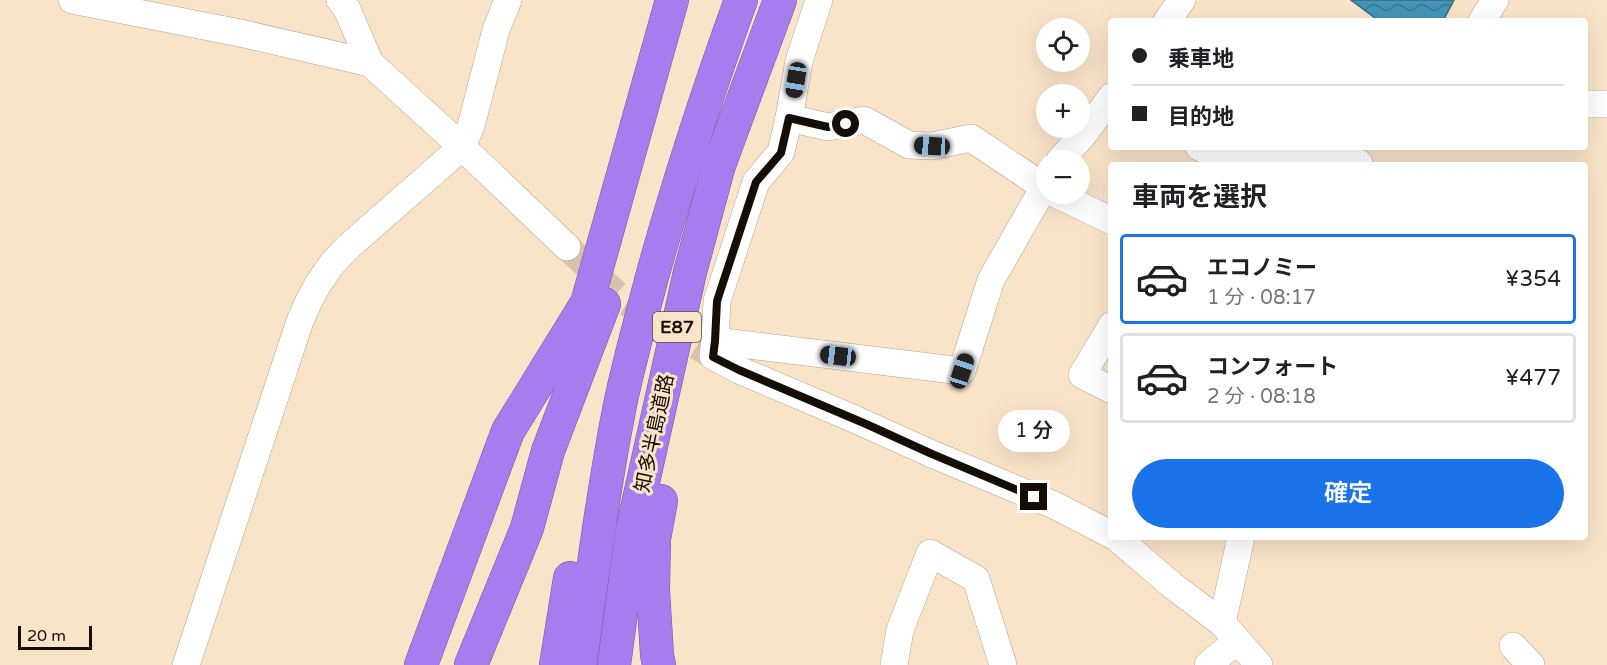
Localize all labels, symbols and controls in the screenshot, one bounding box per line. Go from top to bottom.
map controls [1036,18,1090,204]
button: locate [1036,18,1090,72]
text: 乗車地 [1168,46,1234,72]
car [784,61,808,99]
button: + [1036,84,1090,138]
text: 目的地 [1168,104,1234,130]
route start [832,110,859,137]
car [914,136,950,156]
button: − [1036,150,1090,204]
text: 車両を選択 [1132,181,1267,214]
icon: car [1135,252,1189,306]
text: エコノミー [1207,255,1317,281]
text: ¥354 [1505,266,1561,292]
text: 1 分 · 08:17 [1207,286,1316,310]
road number: E87 [653,312,701,342]
car [819,345,857,367]
car [948,351,976,391]
icon: car [1135,351,1189,405]
text: コンフォート [1207,354,1338,380]
text: ¥477 [1505,365,1561,391]
street label: 知多半島道路 [631,372,679,494]
text: 2 分 · 08:18 [1207,385,1316,409]
callout: 1 分 [998,410,1070,452]
text: 1 分 [1015,419,1053,443]
button: 確定 [1132,459,1564,528]
route end [1020,483,1047,510]
scale bar [18,623,92,650]
text: 20 m [27,626,66,646]

